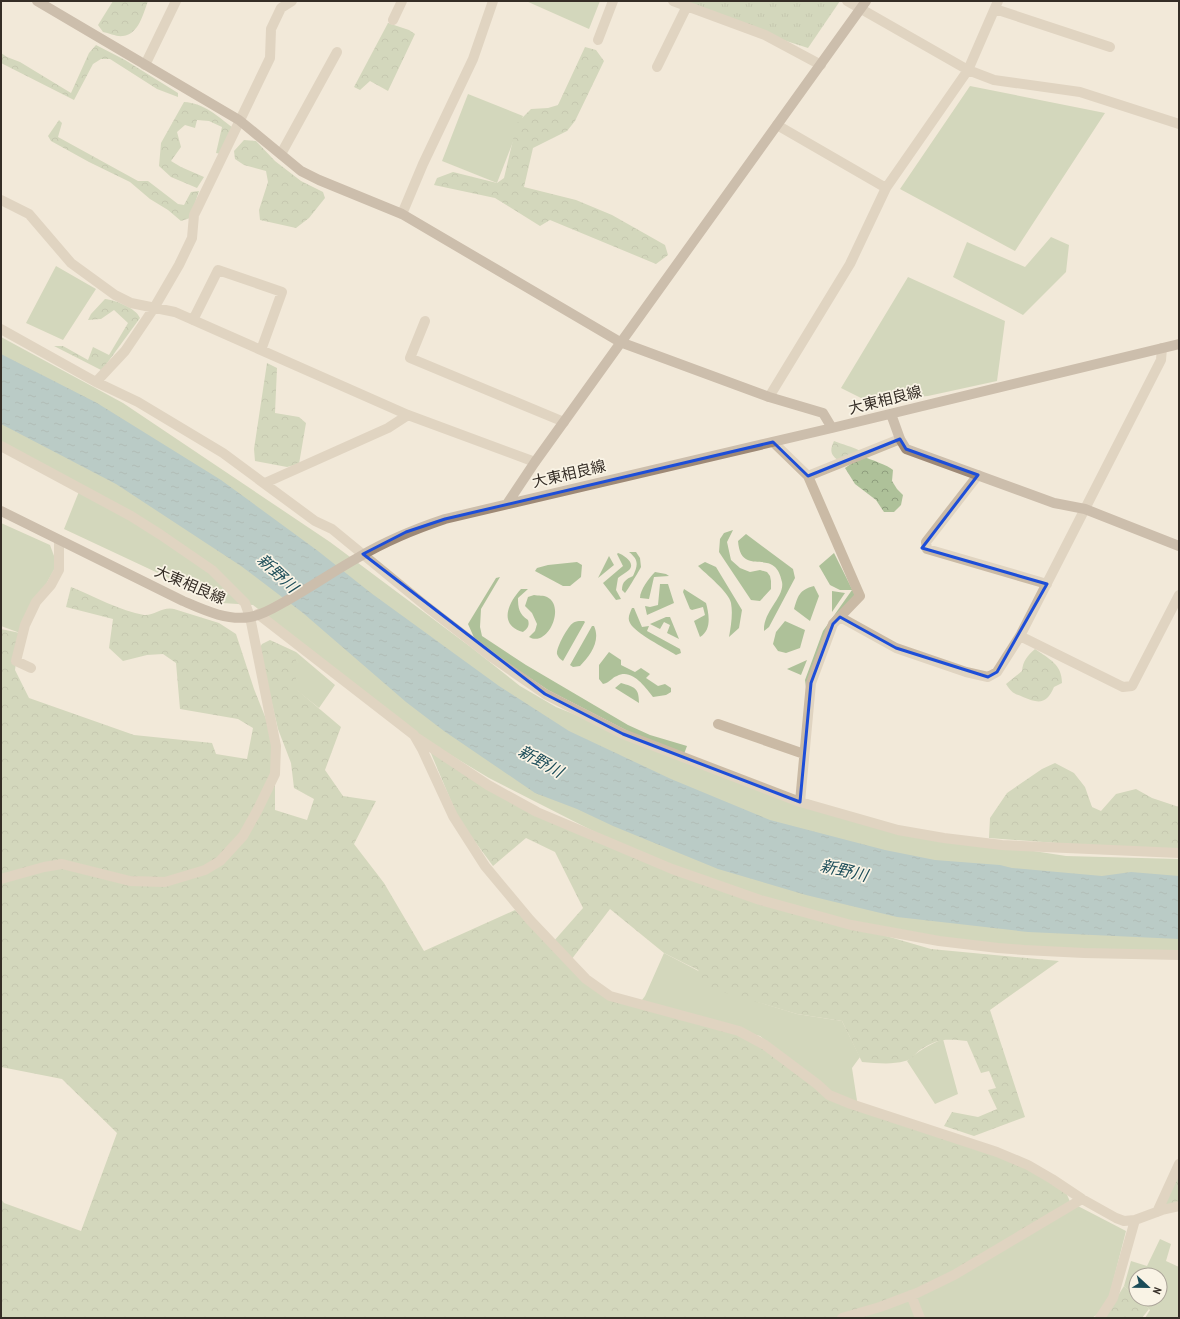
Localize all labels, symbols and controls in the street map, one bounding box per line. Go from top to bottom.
street label: 大東相良線 [846,381,924,418]
street label: 大東相良線 [530,456,608,491]
water label: 新野川 [254,549,304,598]
street label: 大東相良線 [152,561,228,608]
water label: 新野川 [515,741,569,782]
water label: 新野川 [818,855,872,886]
north arrow [1128,1267,1168,1307]
text: N [1150,1285,1165,1296]

